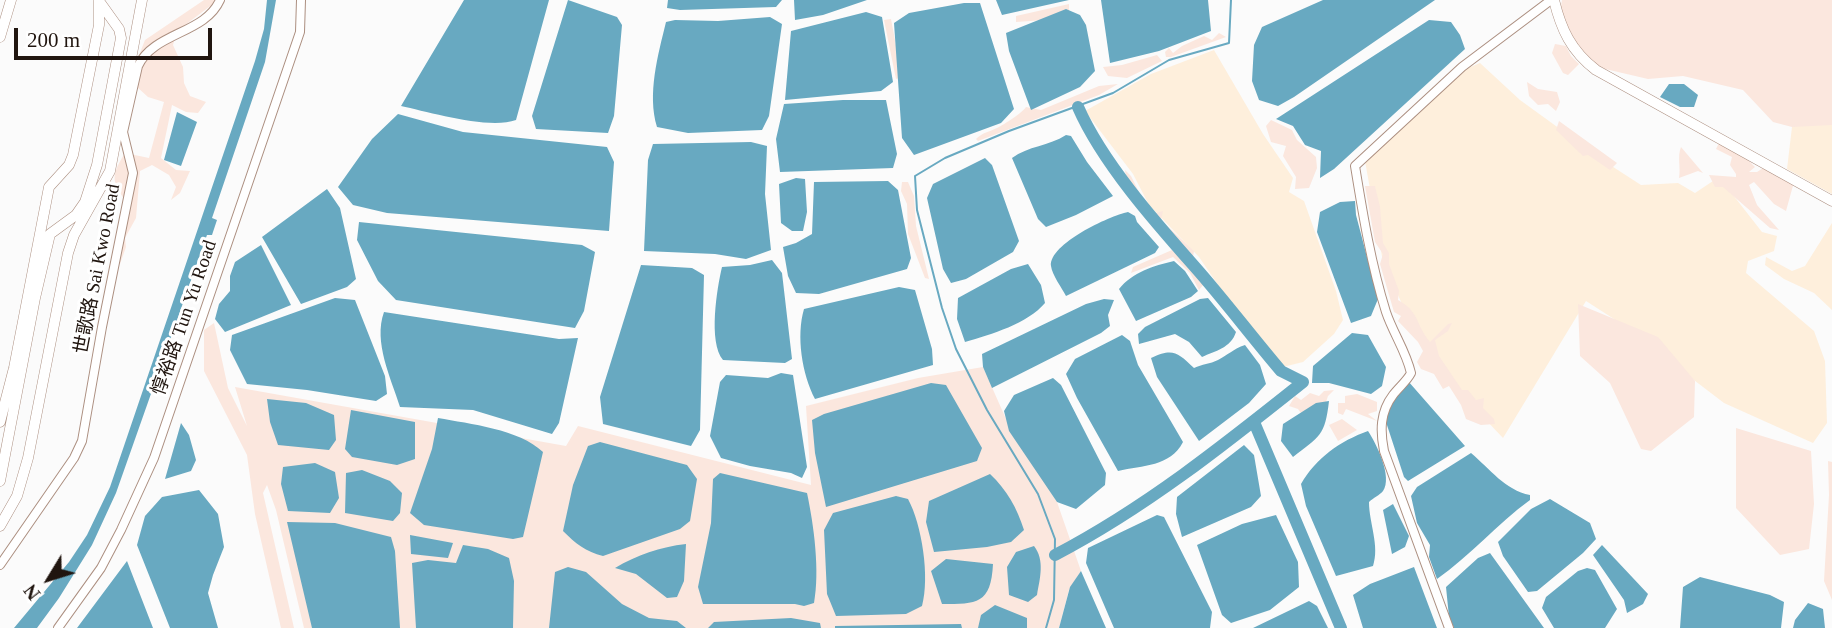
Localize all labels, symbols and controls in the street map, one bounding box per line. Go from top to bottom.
scale bar [18,14,215,58]
text: 200 m [27,28,80,52]
street label: 世歌路 Sai Kwo Road [70,182,126,356]
street label: 惇裕路 Tun Yu Road [148,238,222,398]
north arrow [14,544,84,614]
text: N [20,580,45,604]

